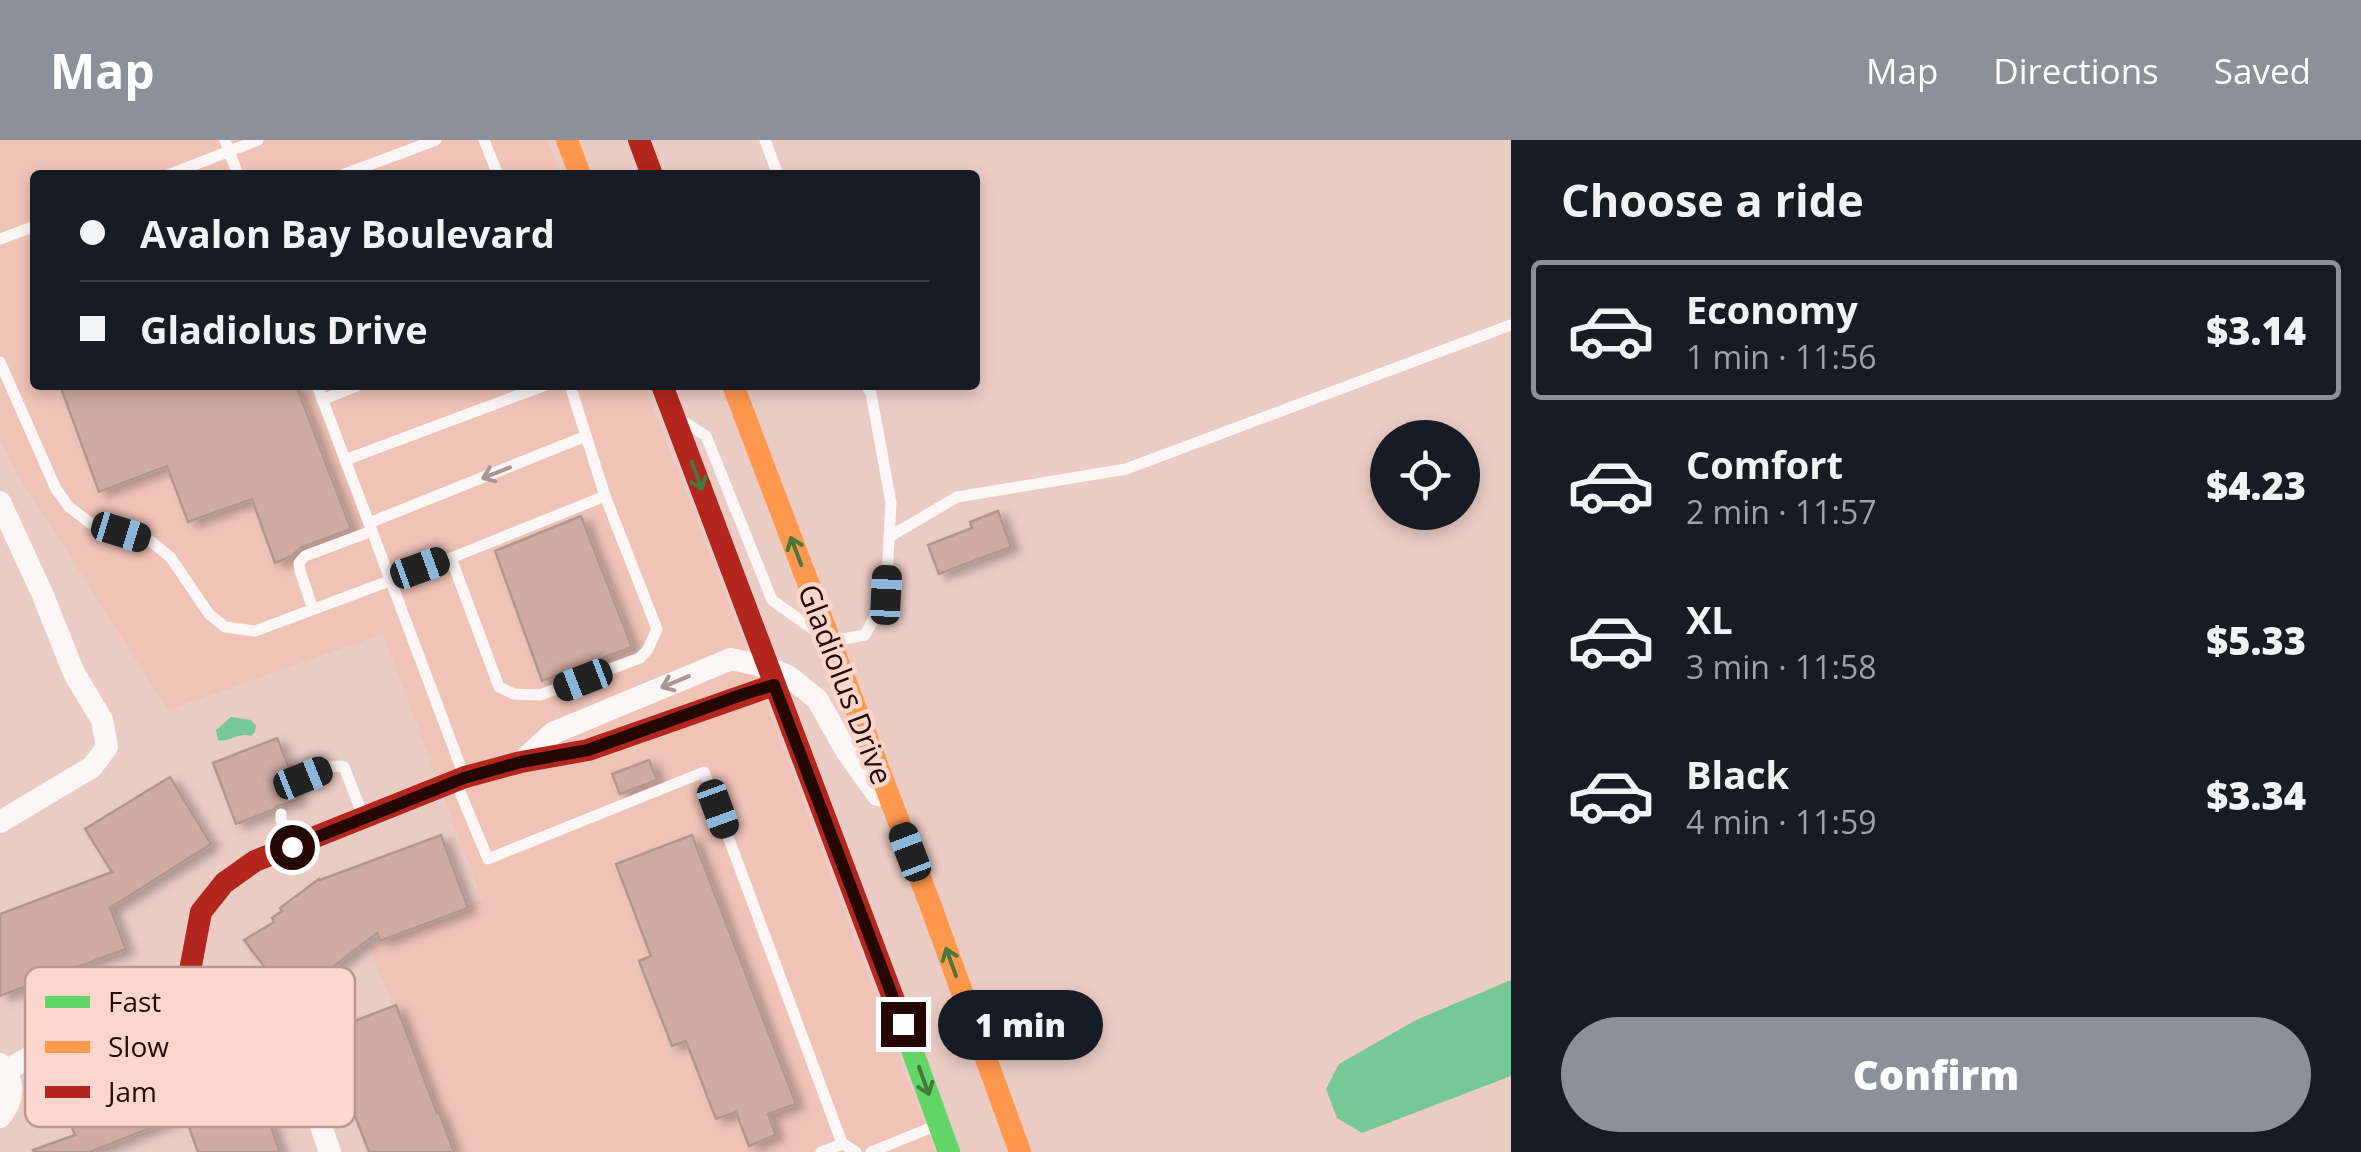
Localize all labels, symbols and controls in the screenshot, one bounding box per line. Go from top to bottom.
text: Map [50,38,155,103]
text: Map [1866,47,1938,94]
text: Directions [1993,47,2159,94]
text: Saved [2214,47,2311,94]
text: Choose a ride [1561,169,1864,230]
text: Avalon Bay Boulevard [140,207,555,259]
text: Economy [1686,283,1858,335]
icon: car [1566,285,1656,375]
text: Gladiolus Drive [140,303,428,355]
text: $3.14 [2206,304,2306,356]
text: 1 min · 11:56 [1686,335,1877,378]
map controls [1370,420,1480,530]
button: locate [1370,420,1480,530]
text: Comfort [1686,438,1843,490]
icon: car [1566,440,1656,530]
text: $4.23 [2206,459,2306,511]
one-way arrow [689,460,707,491]
one-way arrow [481,465,511,483]
text: 2 min · 11:57 [1686,490,1877,533]
car [88,509,154,555]
one-way arrow [786,536,804,567]
car [387,544,453,592]
car [869,564,903,626]
street label: Gladiolus Drive [789,578,903,790]
text: XL [1686,593,1733,645]
icon: car [1566,595,1656,685]
text: $5.33 [2206,614,2306,666]
text: 3 min · 11:58 [1686,645,1877,688]
car [550,655,616,705]
one-way arrow [660,674,691,692]
text: Black [1686,748,1789,800]
icon: car [1566,750,1656,840]
car [270,753,336,803]
text: $3.34 [2206,769,2306,821]
car [694,776,742,842]
text: 4 min · 11:59 [1686,800,1877,843]
car [885,819,935,885]
route start [270,825,315,870]
one-way arrow [941,947,959,978]
legend [25,967,355,1127]
text: Fast [108,982,161,1020]
callout: 1 min [938,989,1103,1059]
route end [881,1002,926,1047]
text: 1 min [975,1003,1066,1046]
button: Confirm [1561,1017,2311,1132]
text: Slow [108,1027,169,1065]
one-way arrow [916,1065,934,1096]
text: Jam [105,1072,157,1110]

